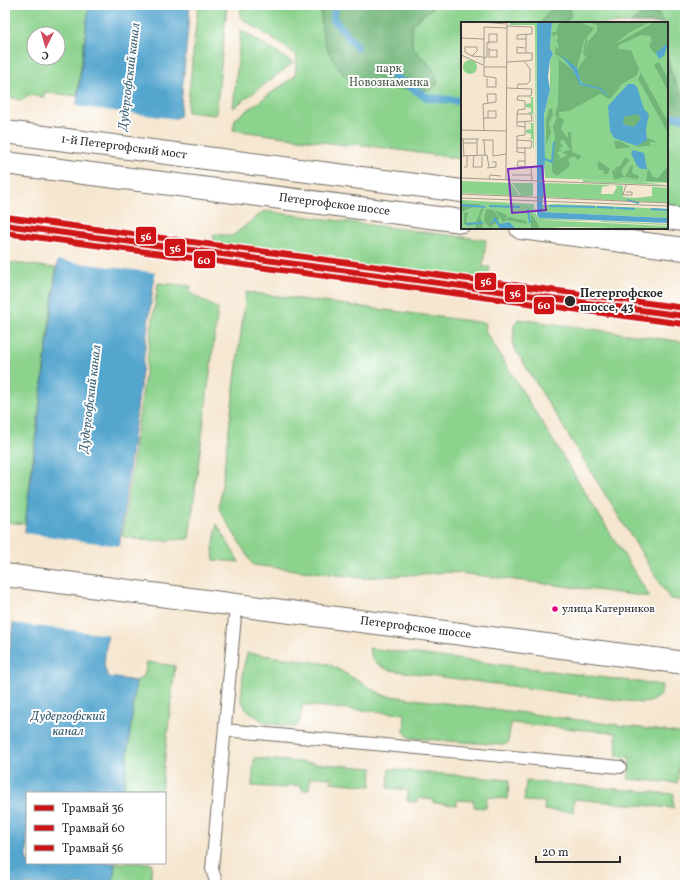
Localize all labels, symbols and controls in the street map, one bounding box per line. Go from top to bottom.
water label: Дудергофский канал [114,22,146,133]
inset map [461,22,668,229]
north arrow [26,26,66,66]
text: С [41,47,49,62]
park label: парк Новознаменка [349,61,429,91]
street label: 1-й Петергофский мост [60,131,188,163]
street label: Петергофское шоссе [278,190,391,220]
line badge: 56 [135,226,157,245]
text: 56 [140,230,152,245]
line badge: 36 [164,238,186,257]
text: 36 [169,242,181,257]
line badge: 60 [193,250,216,269]
text: 60 [198,254,211,269]
line badge: 56 [474,272,497,291]
text: 56 [480,275,492,290]
line badge: 36 [504,284,526,303]
place label: Петергофское шоссе, 43 [580,286,663,316]
text: 36 [509,287,521,302]
marker: Петергофское шоссе, 43 [563,294,577,308]
line badge: 60 [533,296,555,315]
text: 60 [538,299,551,314]
water label: Дудергофский канал [75,344,107,455]
place label: улица Катерников [562,602,655,617]
marker: улица Катерников [550,604,560,614]
street label: Петергофское шоссе [359,613,472,643]
water label: Дудергофский канал [30,708,106,741]
legend [26,792,166,864]
text: Трамвай 36 [62,801,124,817]
text: Трамвай 60 [62,821,125,837]
scale bar [536,838,620,864]
text: Трамвай 56 [62,841,123,857]
text: 20 m [542,845,569,861]

